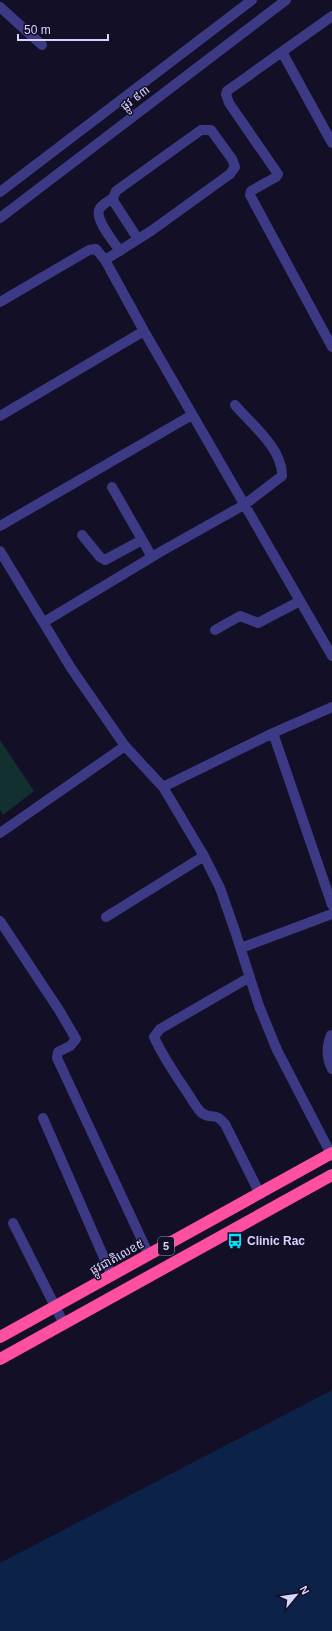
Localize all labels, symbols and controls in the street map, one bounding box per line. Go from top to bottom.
scale bar [18,16,108,42]
text: 50 m [24,23,51,37]
street label: ផ្លូវ ៩៣ [118,83,154,116]
bus stop icon: Clinic Rac [226,1232,244,1250]
place label: Clinic Rac [247,1234,305,1248]
street label: ផ្លូវជាតិលេខ៥ [87,1236,148,1281]
road number: 5 [158,1237,174,1255]
north arrow [276,1575,316,1615]
text: N [298,1584,312,1597]

